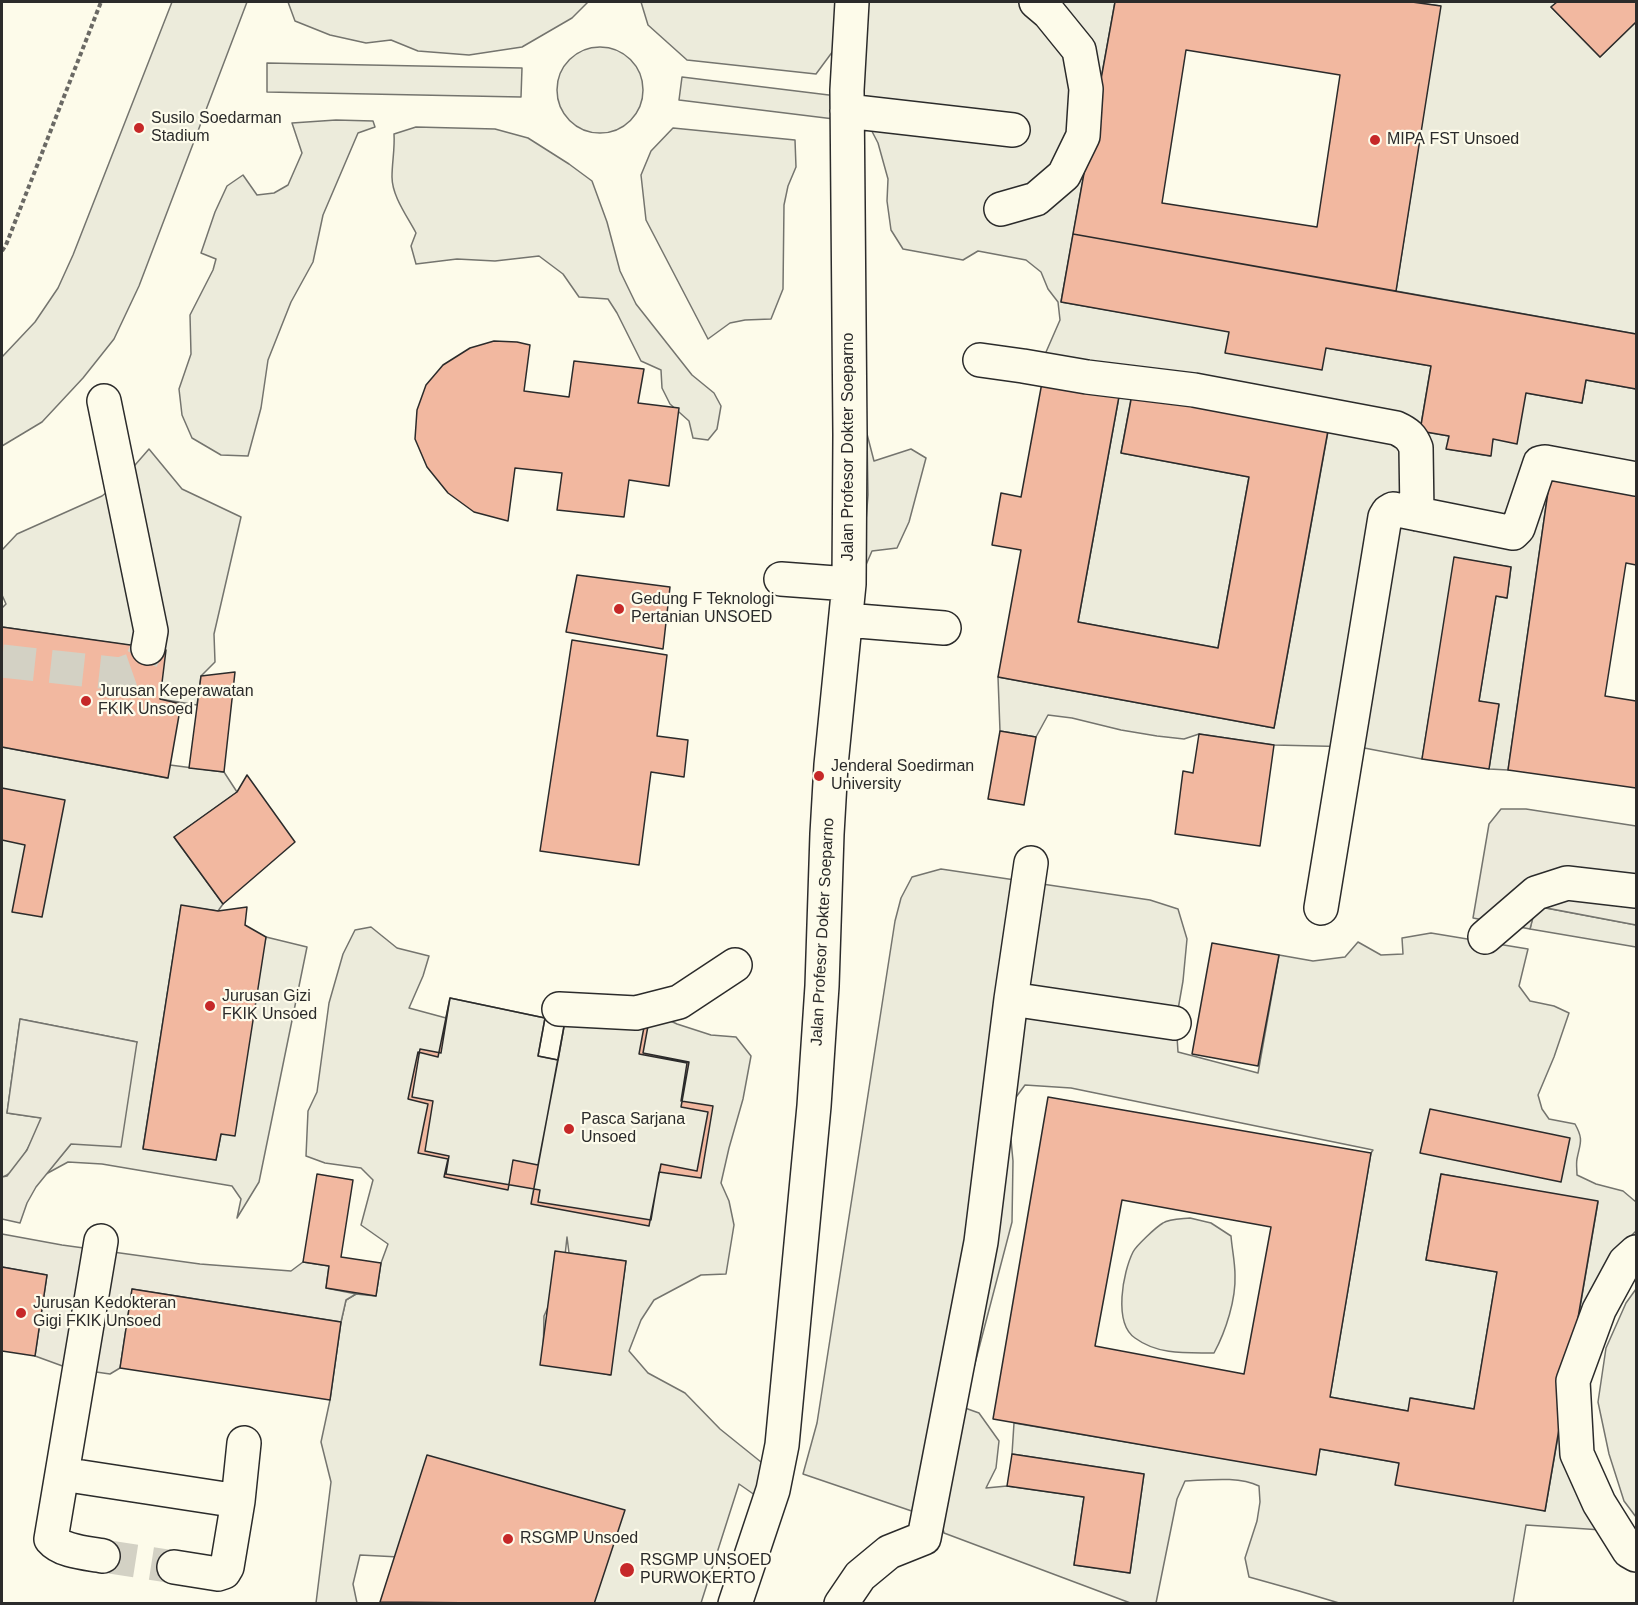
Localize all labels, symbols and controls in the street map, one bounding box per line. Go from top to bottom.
place label: Susilo Soedarman Stadium [151,109,282,147]
marker: Susilo Soedarman Stadium [132,121,146,135]
place label: MIPA FST Unsoed [1387,130,1519,150]
marker: MIPA FST Unsoed [1368,133,1382,147]
street label: Jalan Profesor Dokter Soeparno [839,333,859,561]
place label: Gedung F Teknologi Pertanian UNSOED [631,590,774,628]
marker: Gedung F Teknologi Pertanian UNSOED [612,602,626,616]
place label: Jurusan Keperawatan FKIK Unsoed [98,682,254,720]
marker: Jurusan Keperawatan FKIK Unsoed [79,694,93,708]
place label: Jenderal Soedirman University [831,757,974,795]
marker: Jenderal Soedirman University [812,769,826,783]
street label: Jalan Profesor Dokter Soeparno [807,817,839,1047]
place label: Jurusan Gizi FKIK Unsoed [222,987,317,1025]
marker: Jurusan Gizi FKIK Unsoed [203,999,217,1013]
place label: Pasca Sarjana Unsoed [581,1110,685,1148]
marker: Pasca Sarjana Unsoed [562,1122,576,1136]
place label: Jurusan Kedokteran Gigi FKIK Unsoed [33,1294,176,1332]
marker: Jurusan Kedokteran Gigi FKIK Unsoed [14,1306,28,1320]
place label: RSGMP Unsoed [520,1529,638,1549]
marker: RSGMP Unsoed [501,1532,515,1546]
place label: RSGMP UNSOED PURWOKERTO [640,1551,772,1589]
marker: RSGMP UNSOED PURWOKERTO [618,1561,636,1579]

